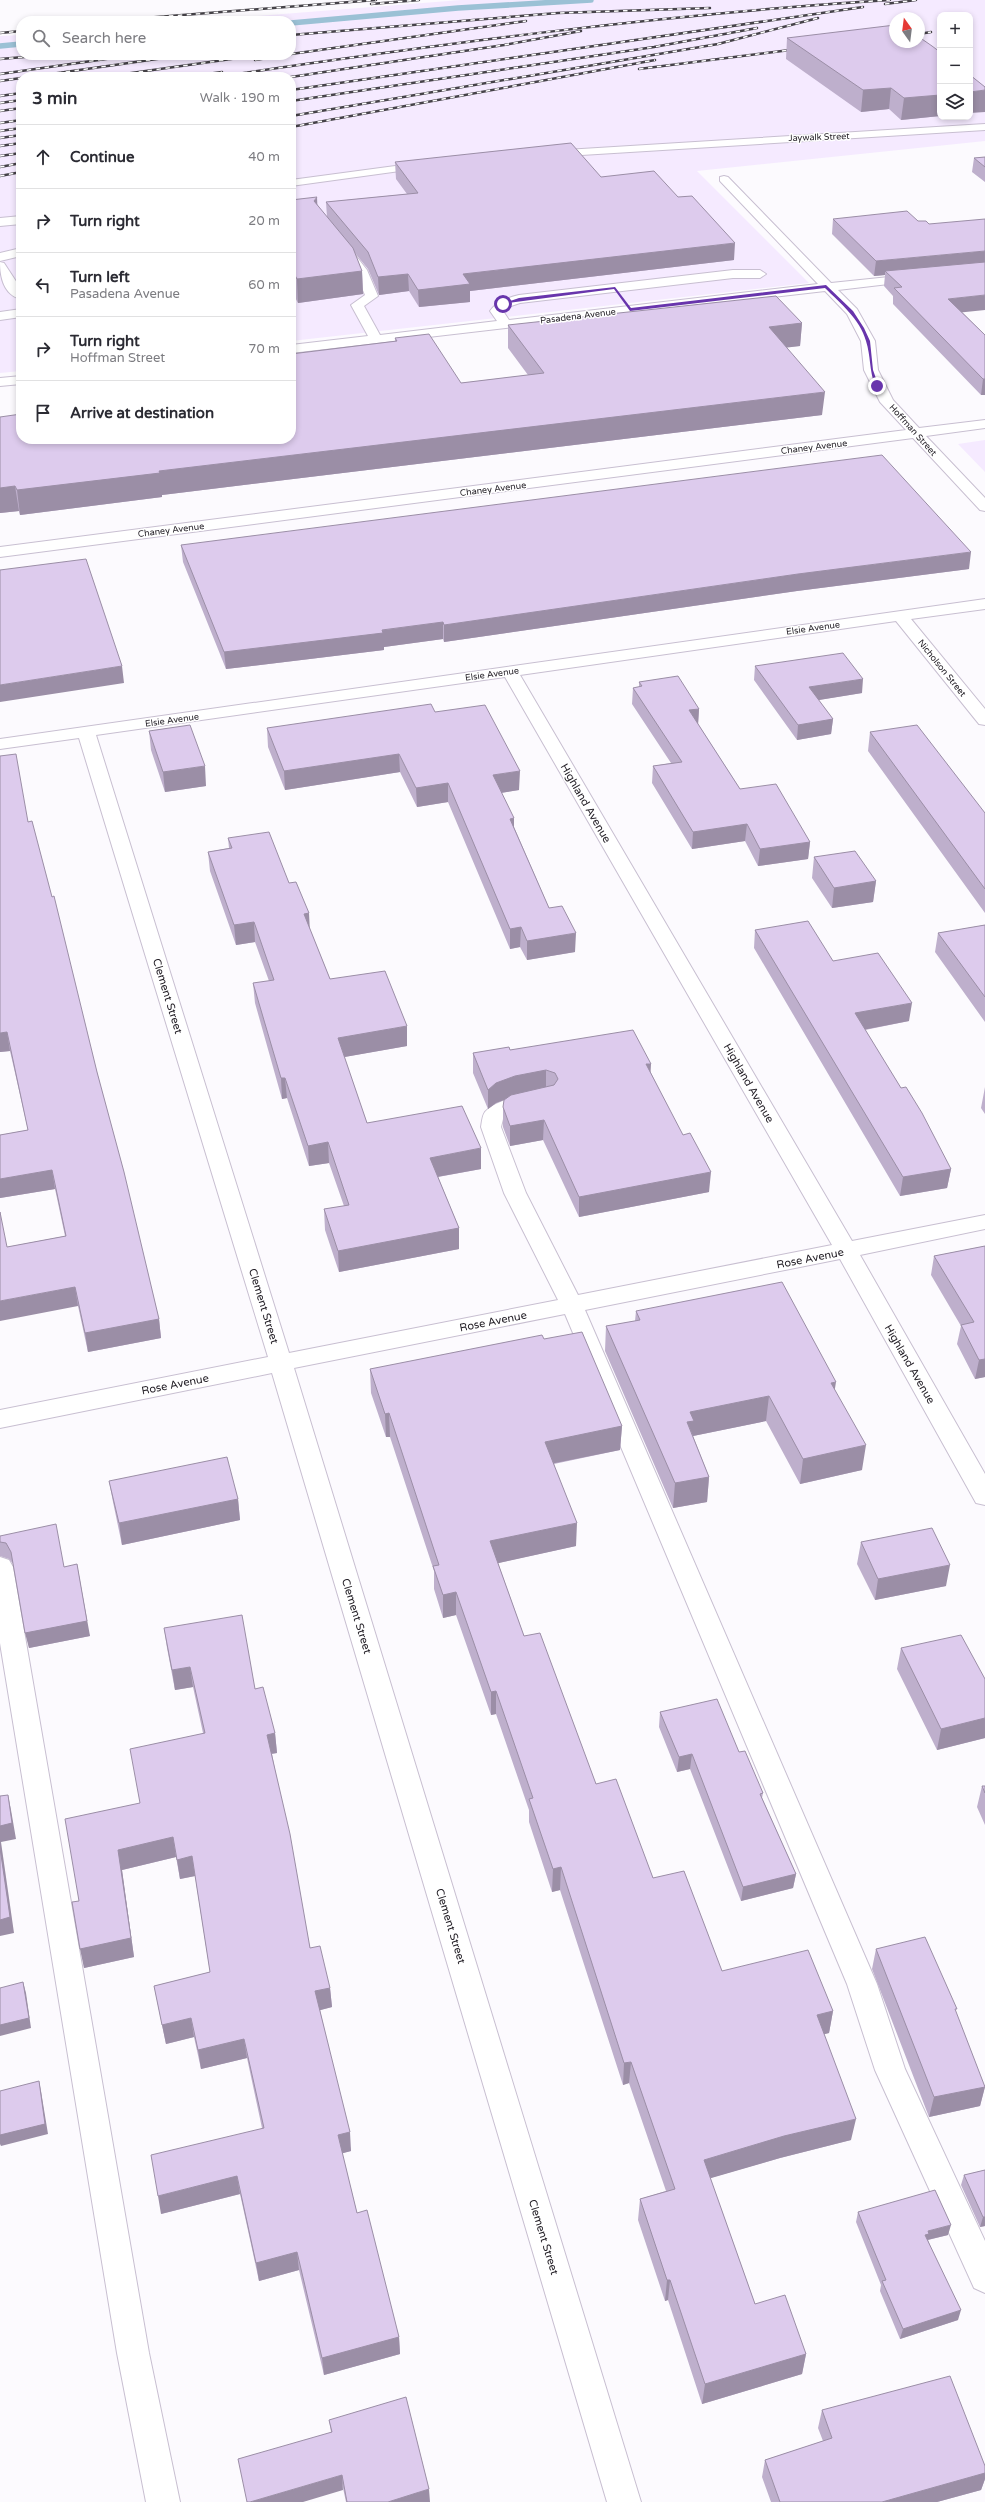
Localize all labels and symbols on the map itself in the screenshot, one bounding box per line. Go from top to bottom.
north arrow [889,12,925,48]
street label: Jaywalk Street [788,131,850,144]
route start [494,295,512,313]
street label: Pasadena Avenue [540,306,617,327]
route end [868,377,886,395]
street label: Hoffman Street [886,402,939,459]
street label: Chaney Avenue [780,438,848,457]
street label: Chaney Avenue [459,480,527,499]
street label: Chaney Avenue [137,521,205,540]
street label: Elsie Avenue [785,619,841,638]
street label: Nicholson Street [915,637,968,700]
street label: Elsie Avenue [464,665,520,684]
street label: Elsie Avenue [144,711,200,730]
street label: Highland Avenue [558,761,614,845]
street label: Clement Street [150,957,185,1035]
street label: Highland Avenue [721,1041,777,1125]
street label: Rose Avenue [775,1246,845,1271]
street label: Clement Street [246,1267,281,1345]
street label: Rose Avenue [458,1309,528,1334]
street label: Highland Avenue [882,1322,938,1406]
street label: Rose Avenue [140,1372,210,1397]
street label: Clement Street [339,1577,374,1655]
street label: Clement Street [433,1887,468,1965]
street label: Clement Street [526,2198,561,2276]

